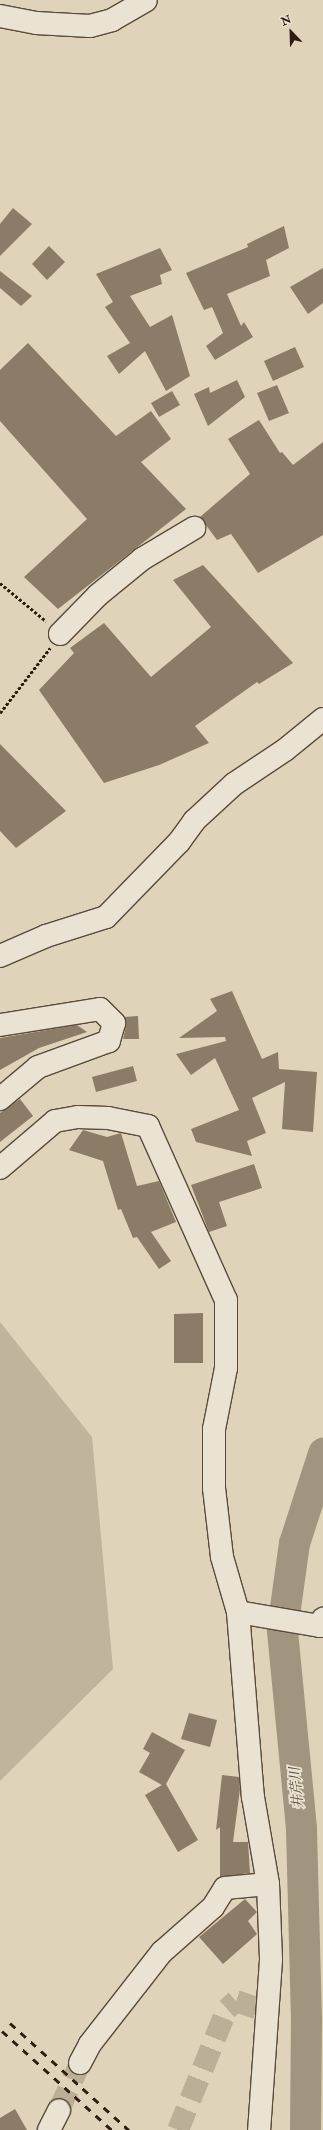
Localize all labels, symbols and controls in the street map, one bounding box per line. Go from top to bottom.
north arrow [271,12,311,52]
text: N [279,13,293,28]
water label: 井芹川 [287,1766,307,1810]

